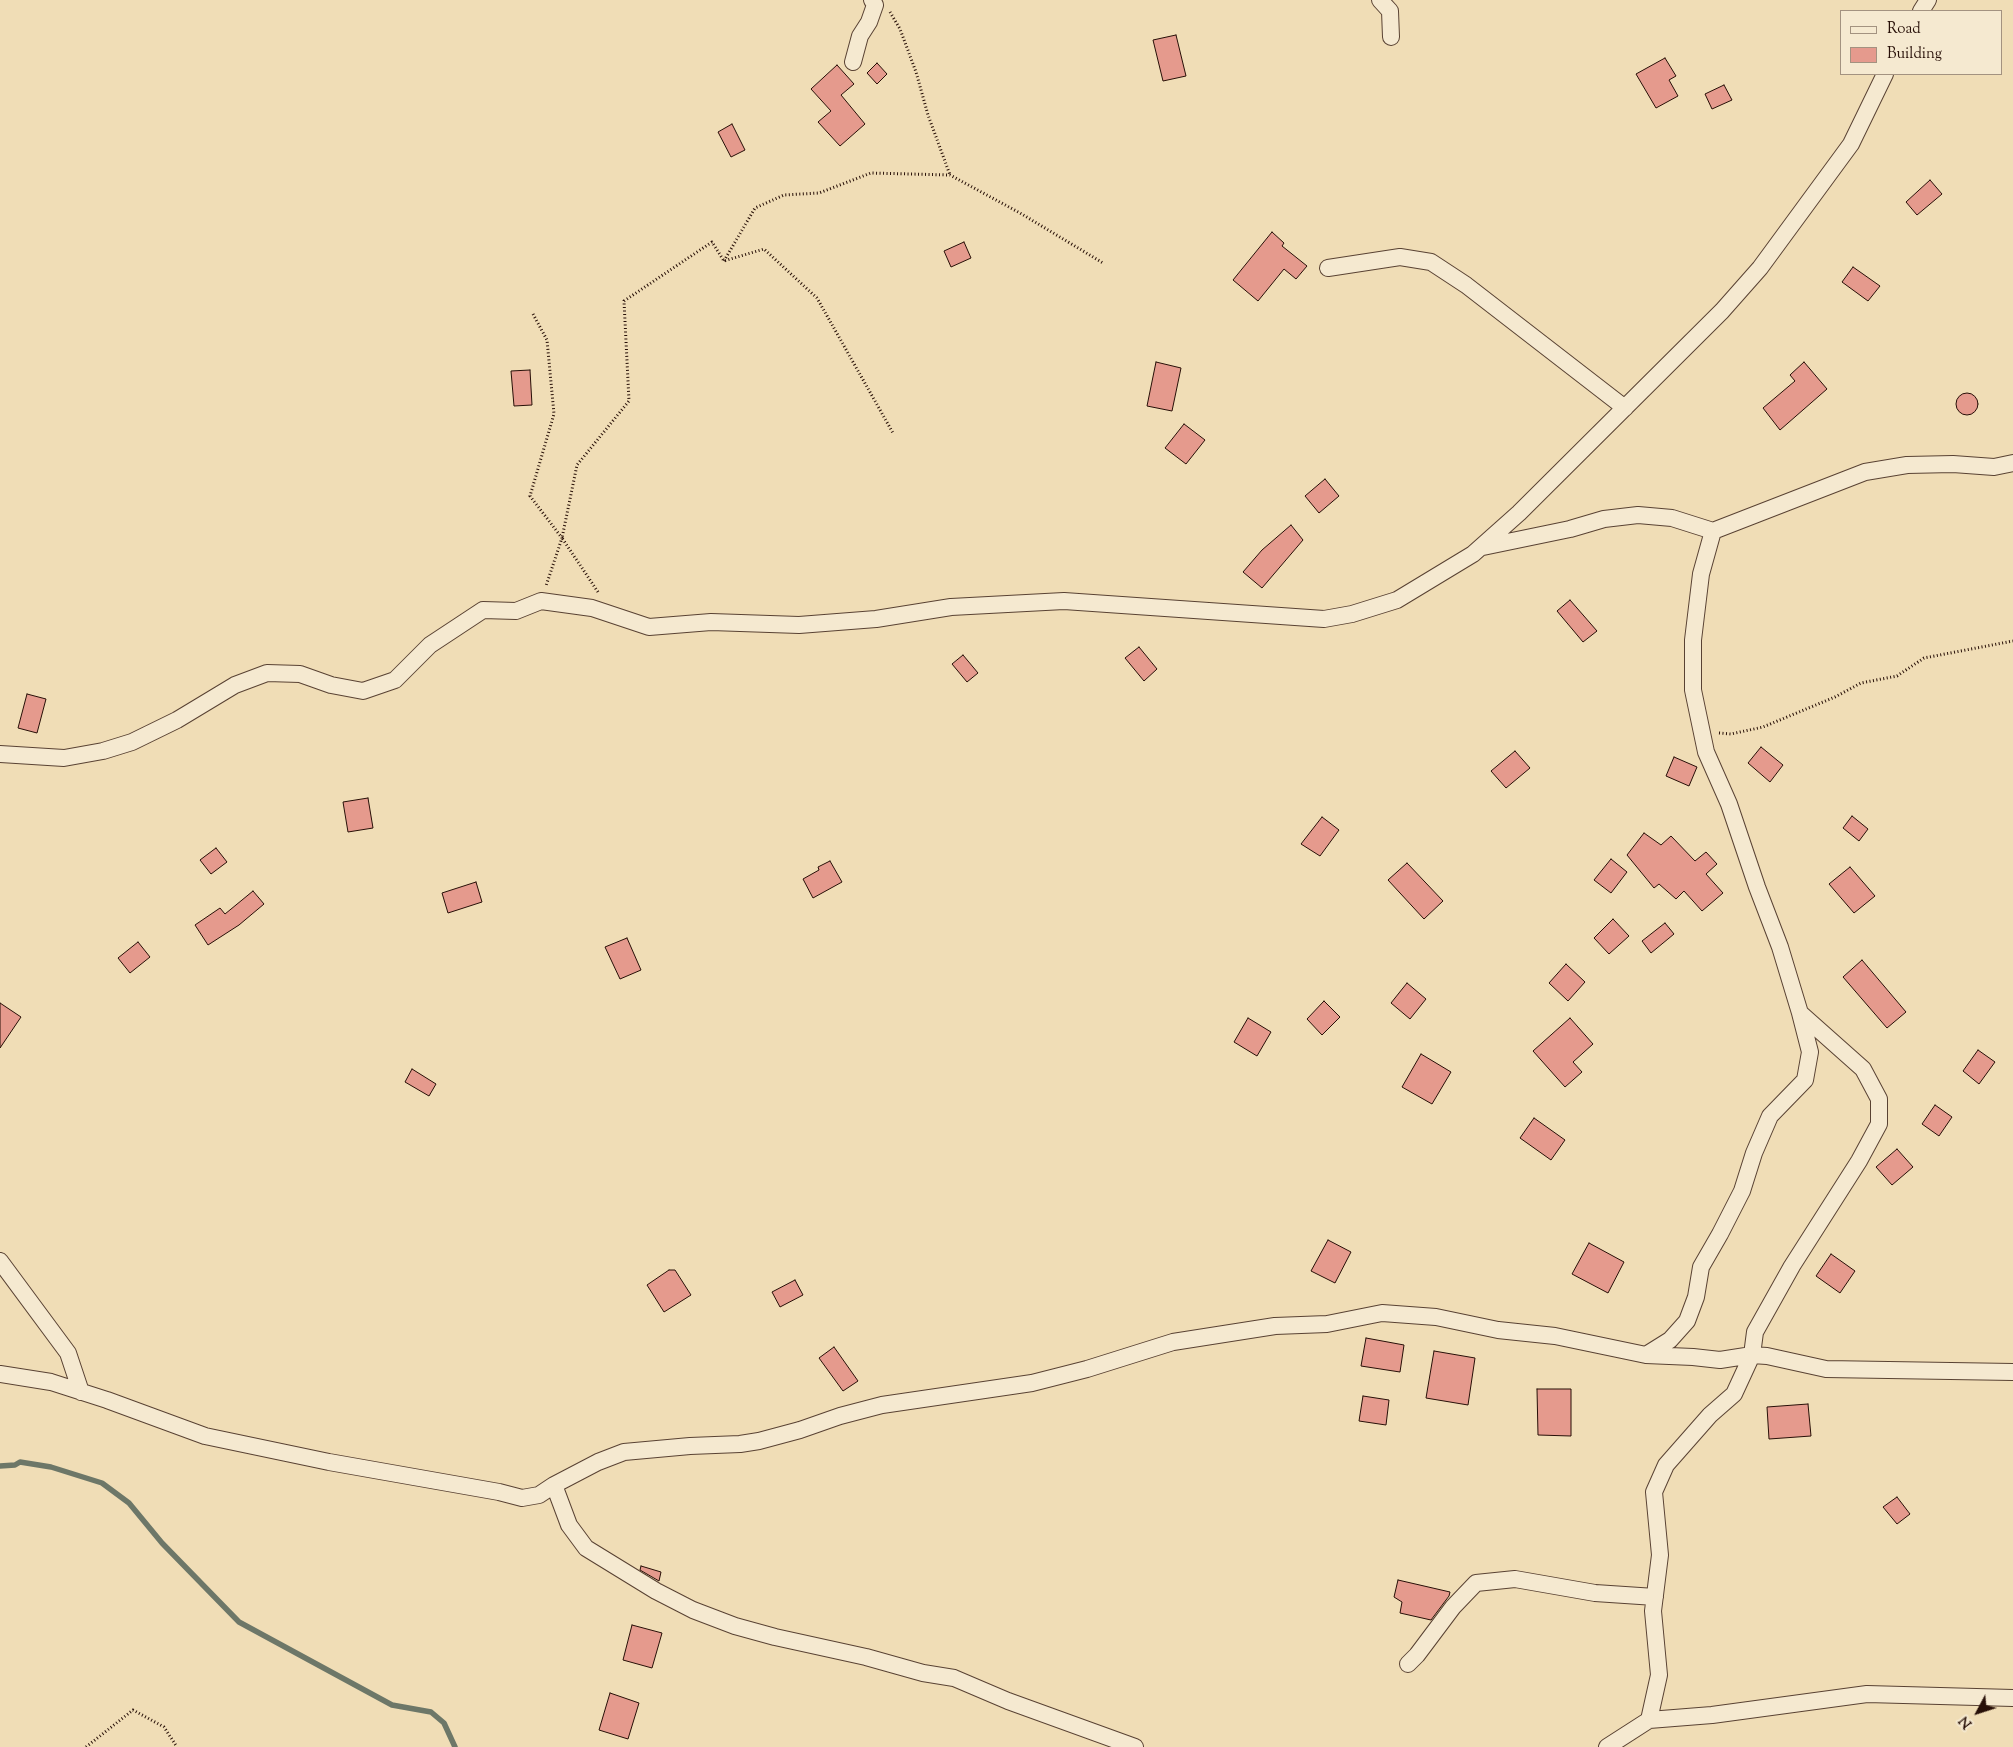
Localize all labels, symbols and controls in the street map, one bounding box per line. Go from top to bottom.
legend [1840,10,2003,75]
text: Road [1887,19,1921,40]
text: Building [1887,44,1942,65]
north arrow [1953,1687,2003,1737]
text: N [1955,1711,1978,1732]

